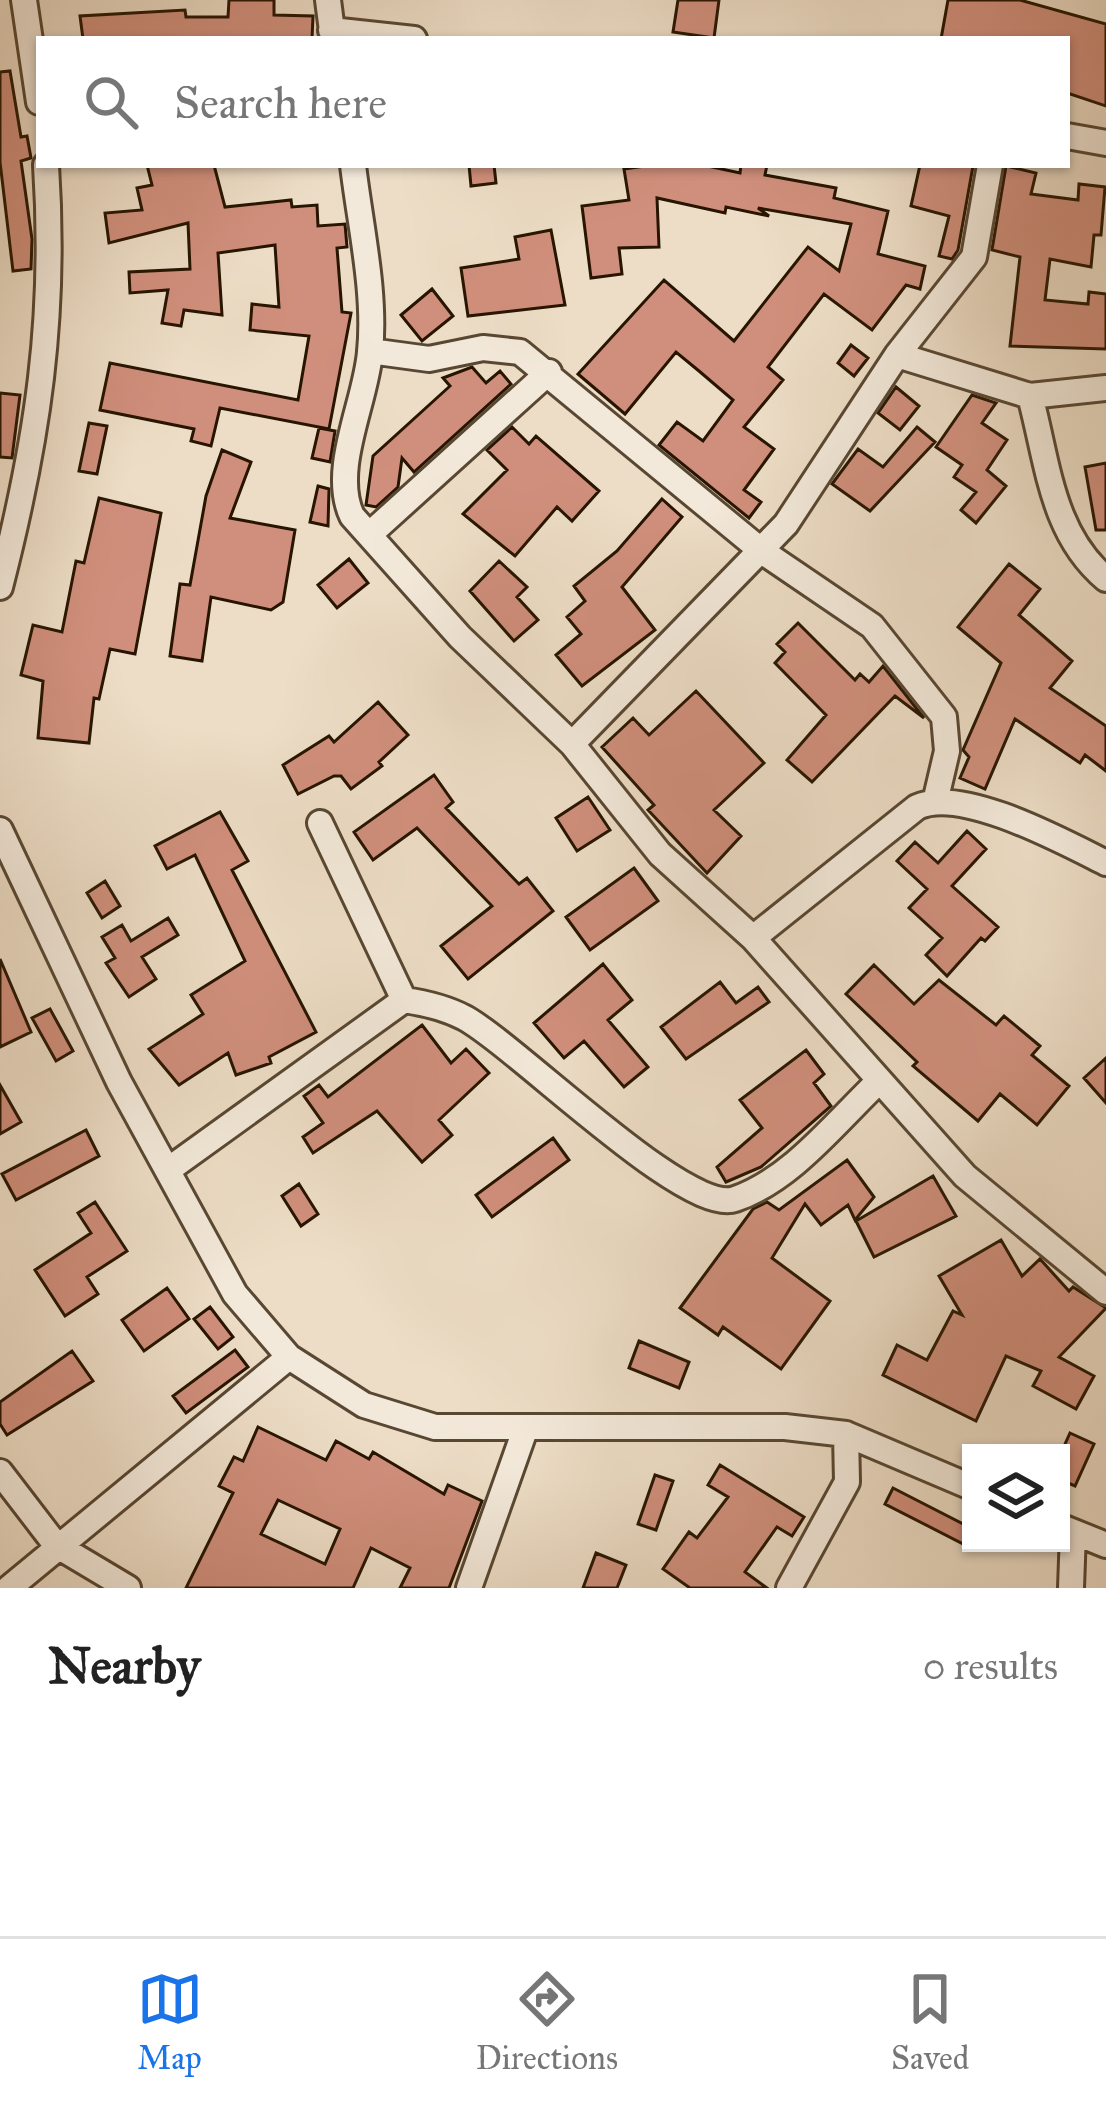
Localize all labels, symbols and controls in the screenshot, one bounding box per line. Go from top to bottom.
search box [36,36,1070,168]
icon: search [78,69,144,135]
text: Search here [174,75,387,130]
map controls [962,1444,1070,1552]
button: layers [962,1444,1070,1552]
text: Nearby [48,1635,200,1697]
text: 0 results [923,1642,1058,1690]
tab: Map [137,1966,203,2078]
tab: Directions [476,1966,618,2078]
tab: Saved [891,1966,969,2078]

